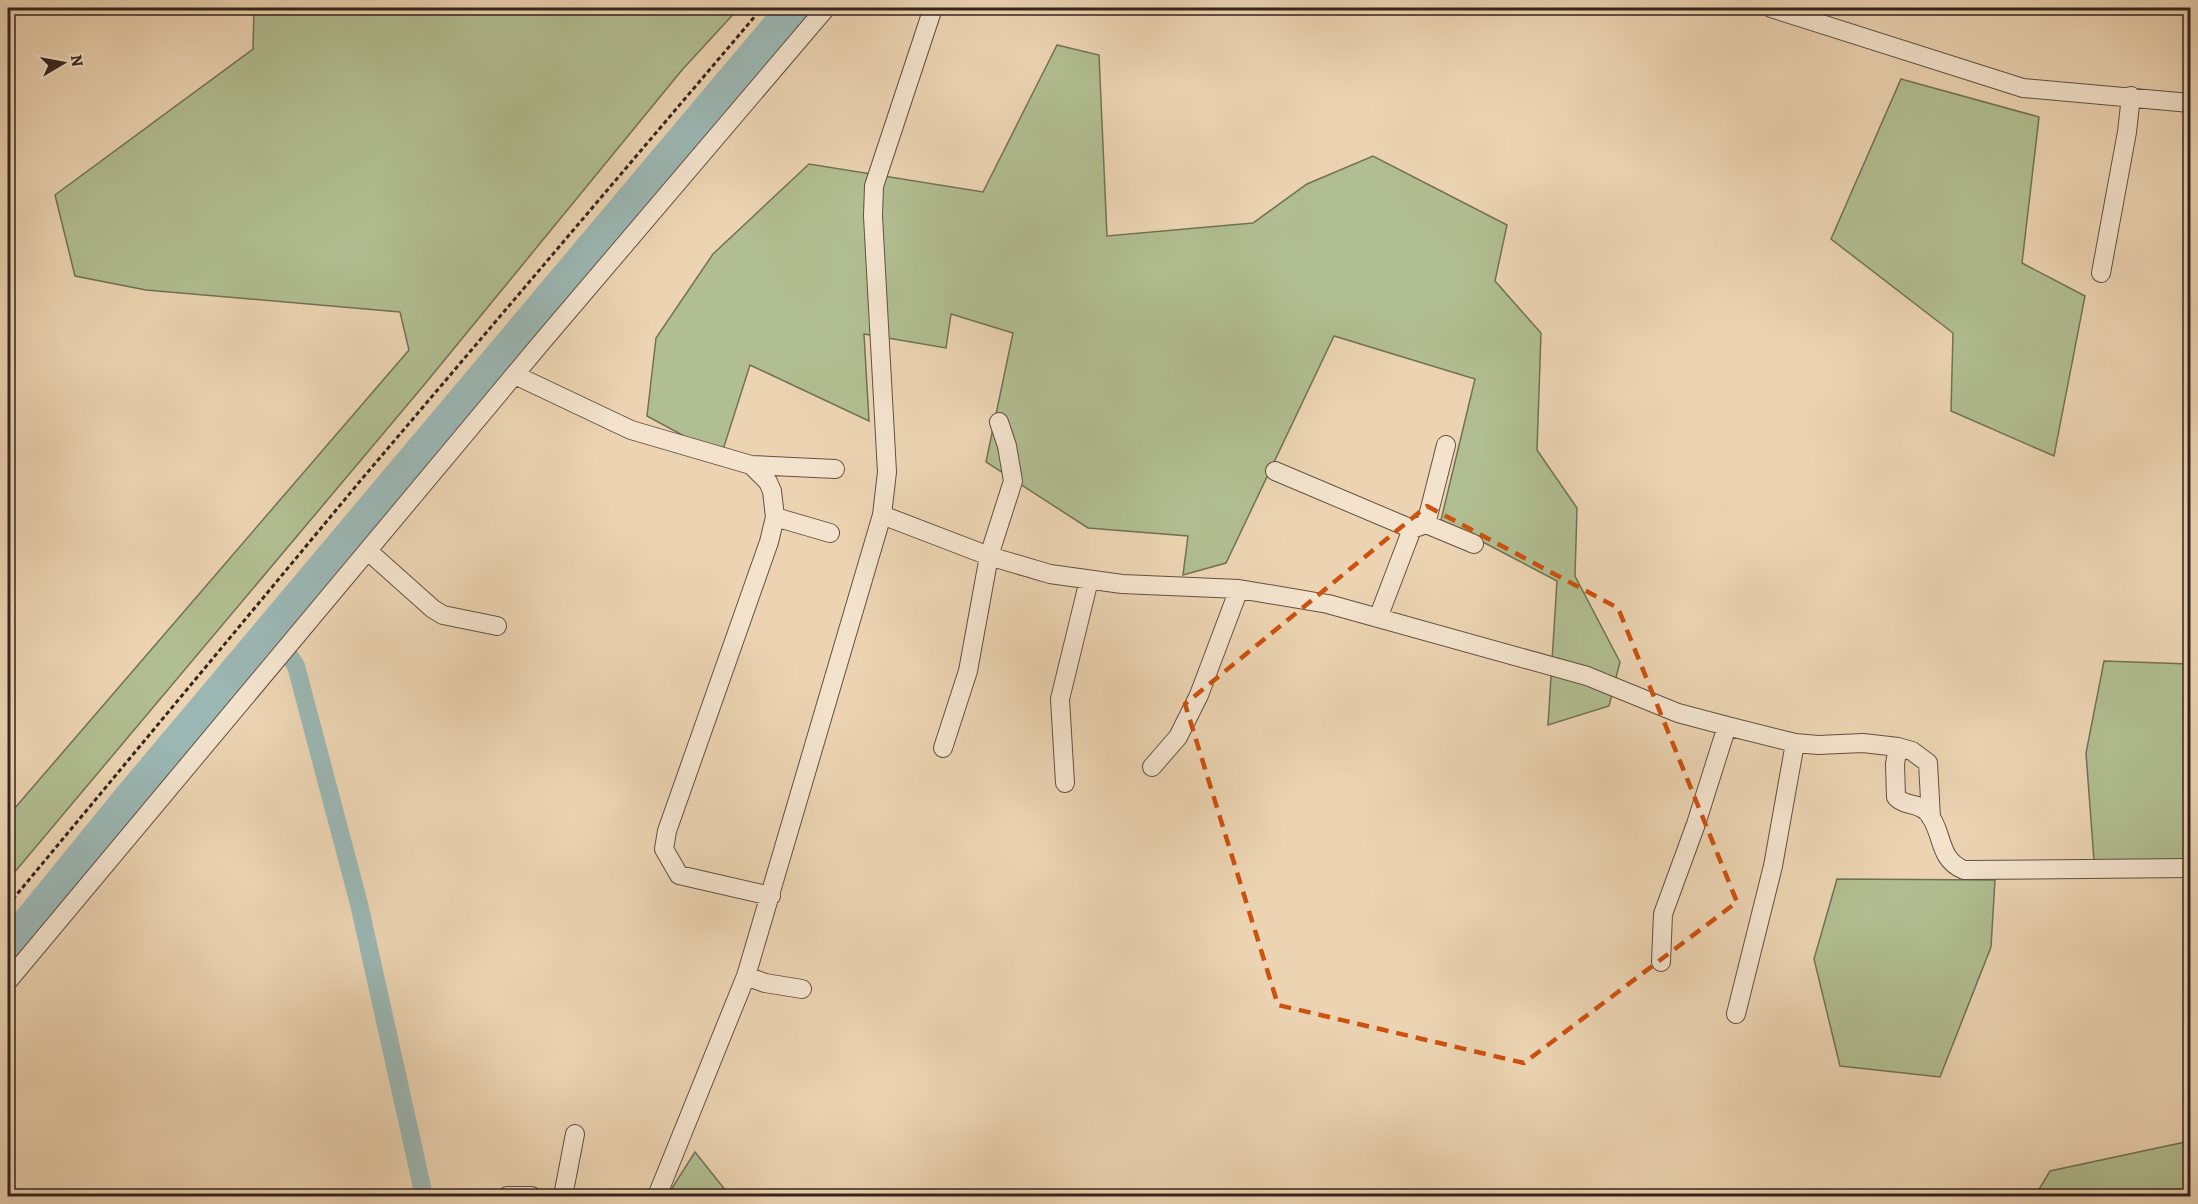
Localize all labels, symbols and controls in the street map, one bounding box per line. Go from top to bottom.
north arrow [33,33,93,93]
text: N [65,53,89,69]

